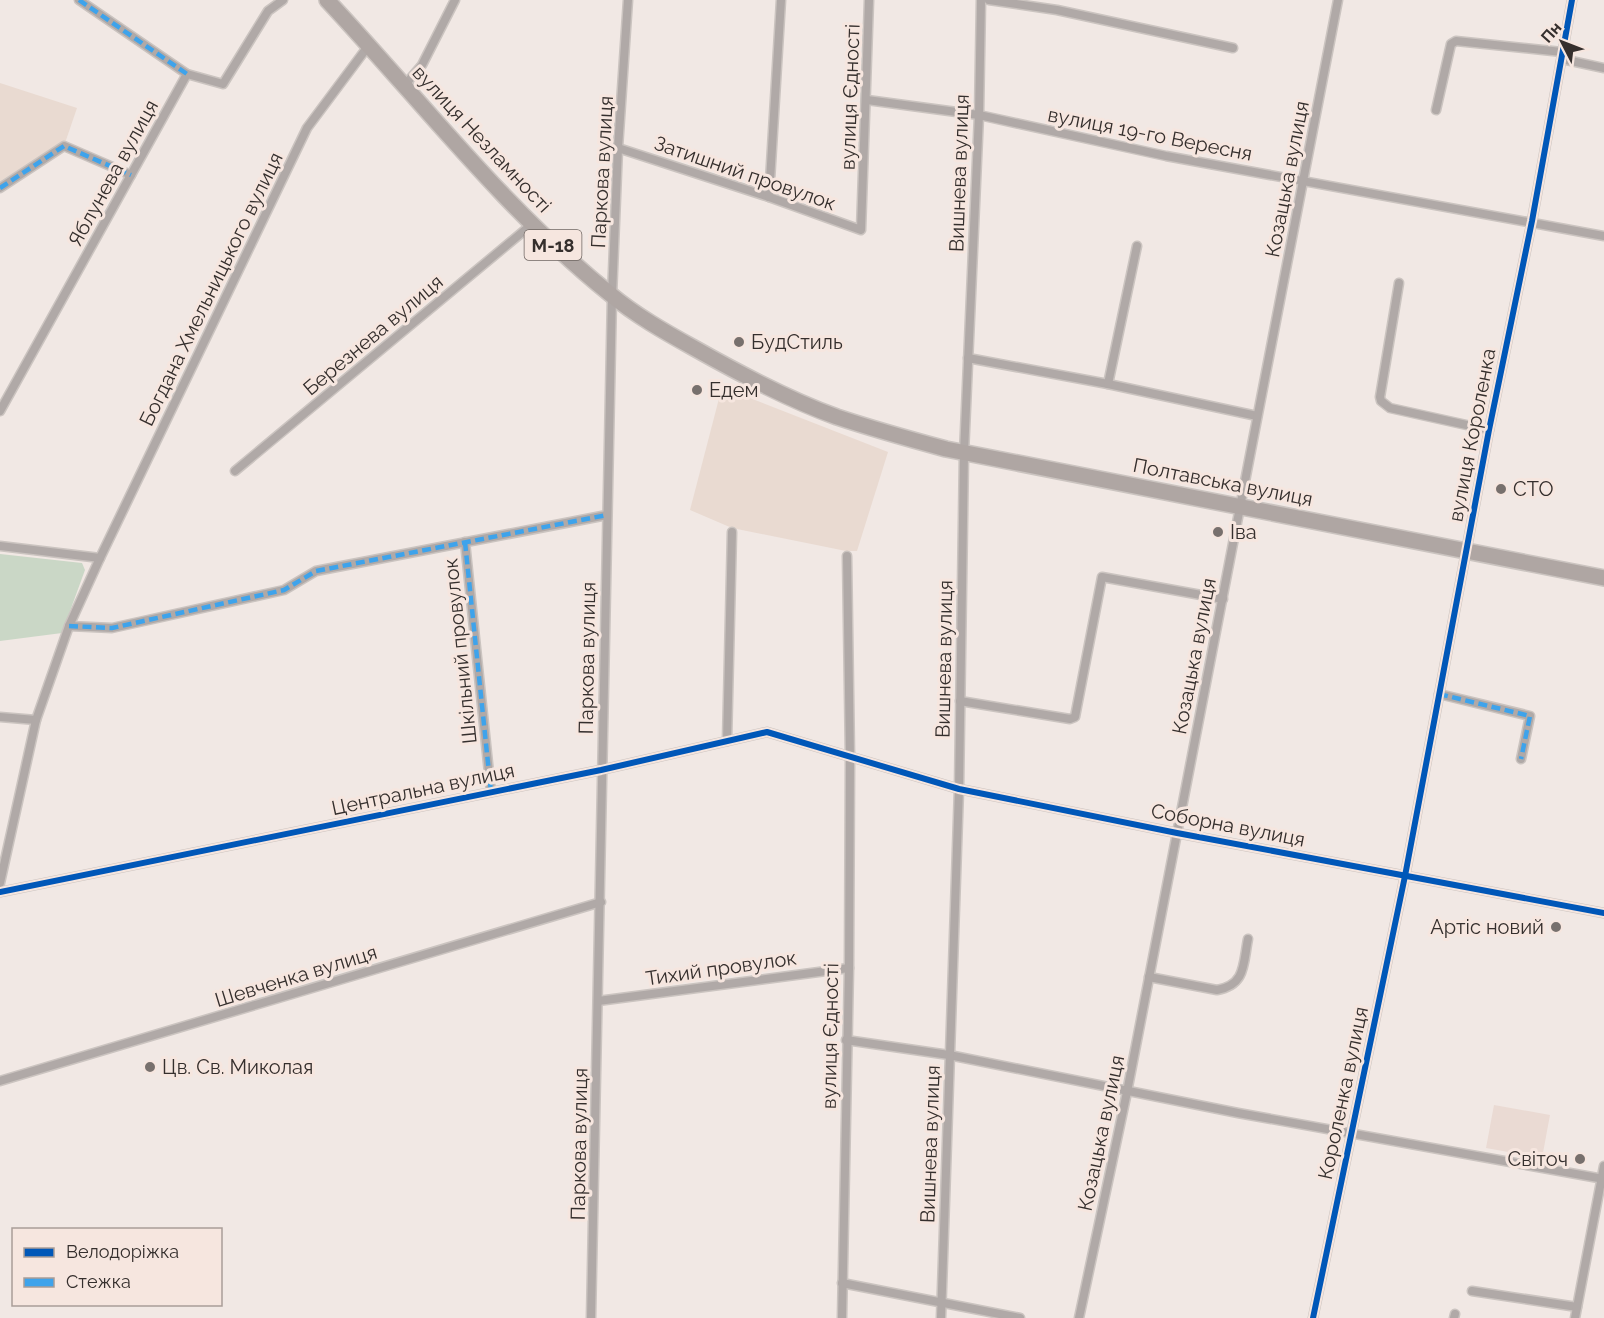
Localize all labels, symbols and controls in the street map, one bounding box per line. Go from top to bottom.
north arrow [1532,12,1592,72]
text: Пн [1537,18,1565,47]
street label: вулиця Єдності [835,24,865,170]
street label: вулиця Незламності [408,61,556,217]
street label: Вишнева вулиця [944,94,974,252]
street label: Яблунева вулиця [63,95,163,251]
street label: Паркова вулиця [586,95,618,249]
street label: Козацька вулиця [1260,99,1314,259]
street label: вулиця 19-го Вересня [1046,102,1254,166]
street label: Затишний провулок [651,131,839,215]
street label: Богдана Хмельницького вулиця [134,148,288,430]
road number: М-18 [524,230,582,260]
street label: Березнева вулиця [298,270,448,400]
place label: БудСтиль [751,330,843,354]
marker: БудСтиль [732,335,746,349]
street label: вулиця Короленка [1443,346,1501,524]
place label: Едем [709,378,759,402]
marker: Едем [690,383,704,397]
street label: Полтавська вулиця [1131,453,1315,511]
place label: СТО [1513,477,1553,501]
marker: СТО [1494,482,1508,496]
place label: Іва [1230,520,1257,544]
marker: Іва [1211,525,1225,539]
street label: Шкільний провулок [438,557,482,745]
street label: Козацька вулиця [1167,576,1221,736]
street label: Вишнева вулиця [931,580,957,738]
street label: Паркова вулиця [574,581,600,735]
street label: Центральна вулиця [329,758,517,820]
street label: Соборна вулиця [1149,798,1307,852]
place label: Артіс новий [1430,915,1544,939]
marker: Артіс новий [1549,920,1563,934]
street label: Шевченка вулиця [212,940,380,1012]
street label: Тихий провулок [644,946,798,990]
street label: вулиця Єдності [817,963,843,1109]
street label: Короленка вулиця [1313,1004,1373,1182]
street label: Козацька вулиця [1073,1053,1129,1213]
place label: Цв. Св. Миколая [162,1055,313,1079]
marker: Цв. Св. Миколая [143,1060,157,1074]
street label: Вишнева вулиця [915,1065,945,1223]
street label: Паркова вулиця [566,1067,592,1221]
place label: Світоч [1507,1147,1568,1171]
marker: Світоч [1573,1152,1587,1166]
legend [12,1228,222,1306]
text: Велодоріжка [66,1241,179,1262]
text: Стежка [66,1271,131,1292]

